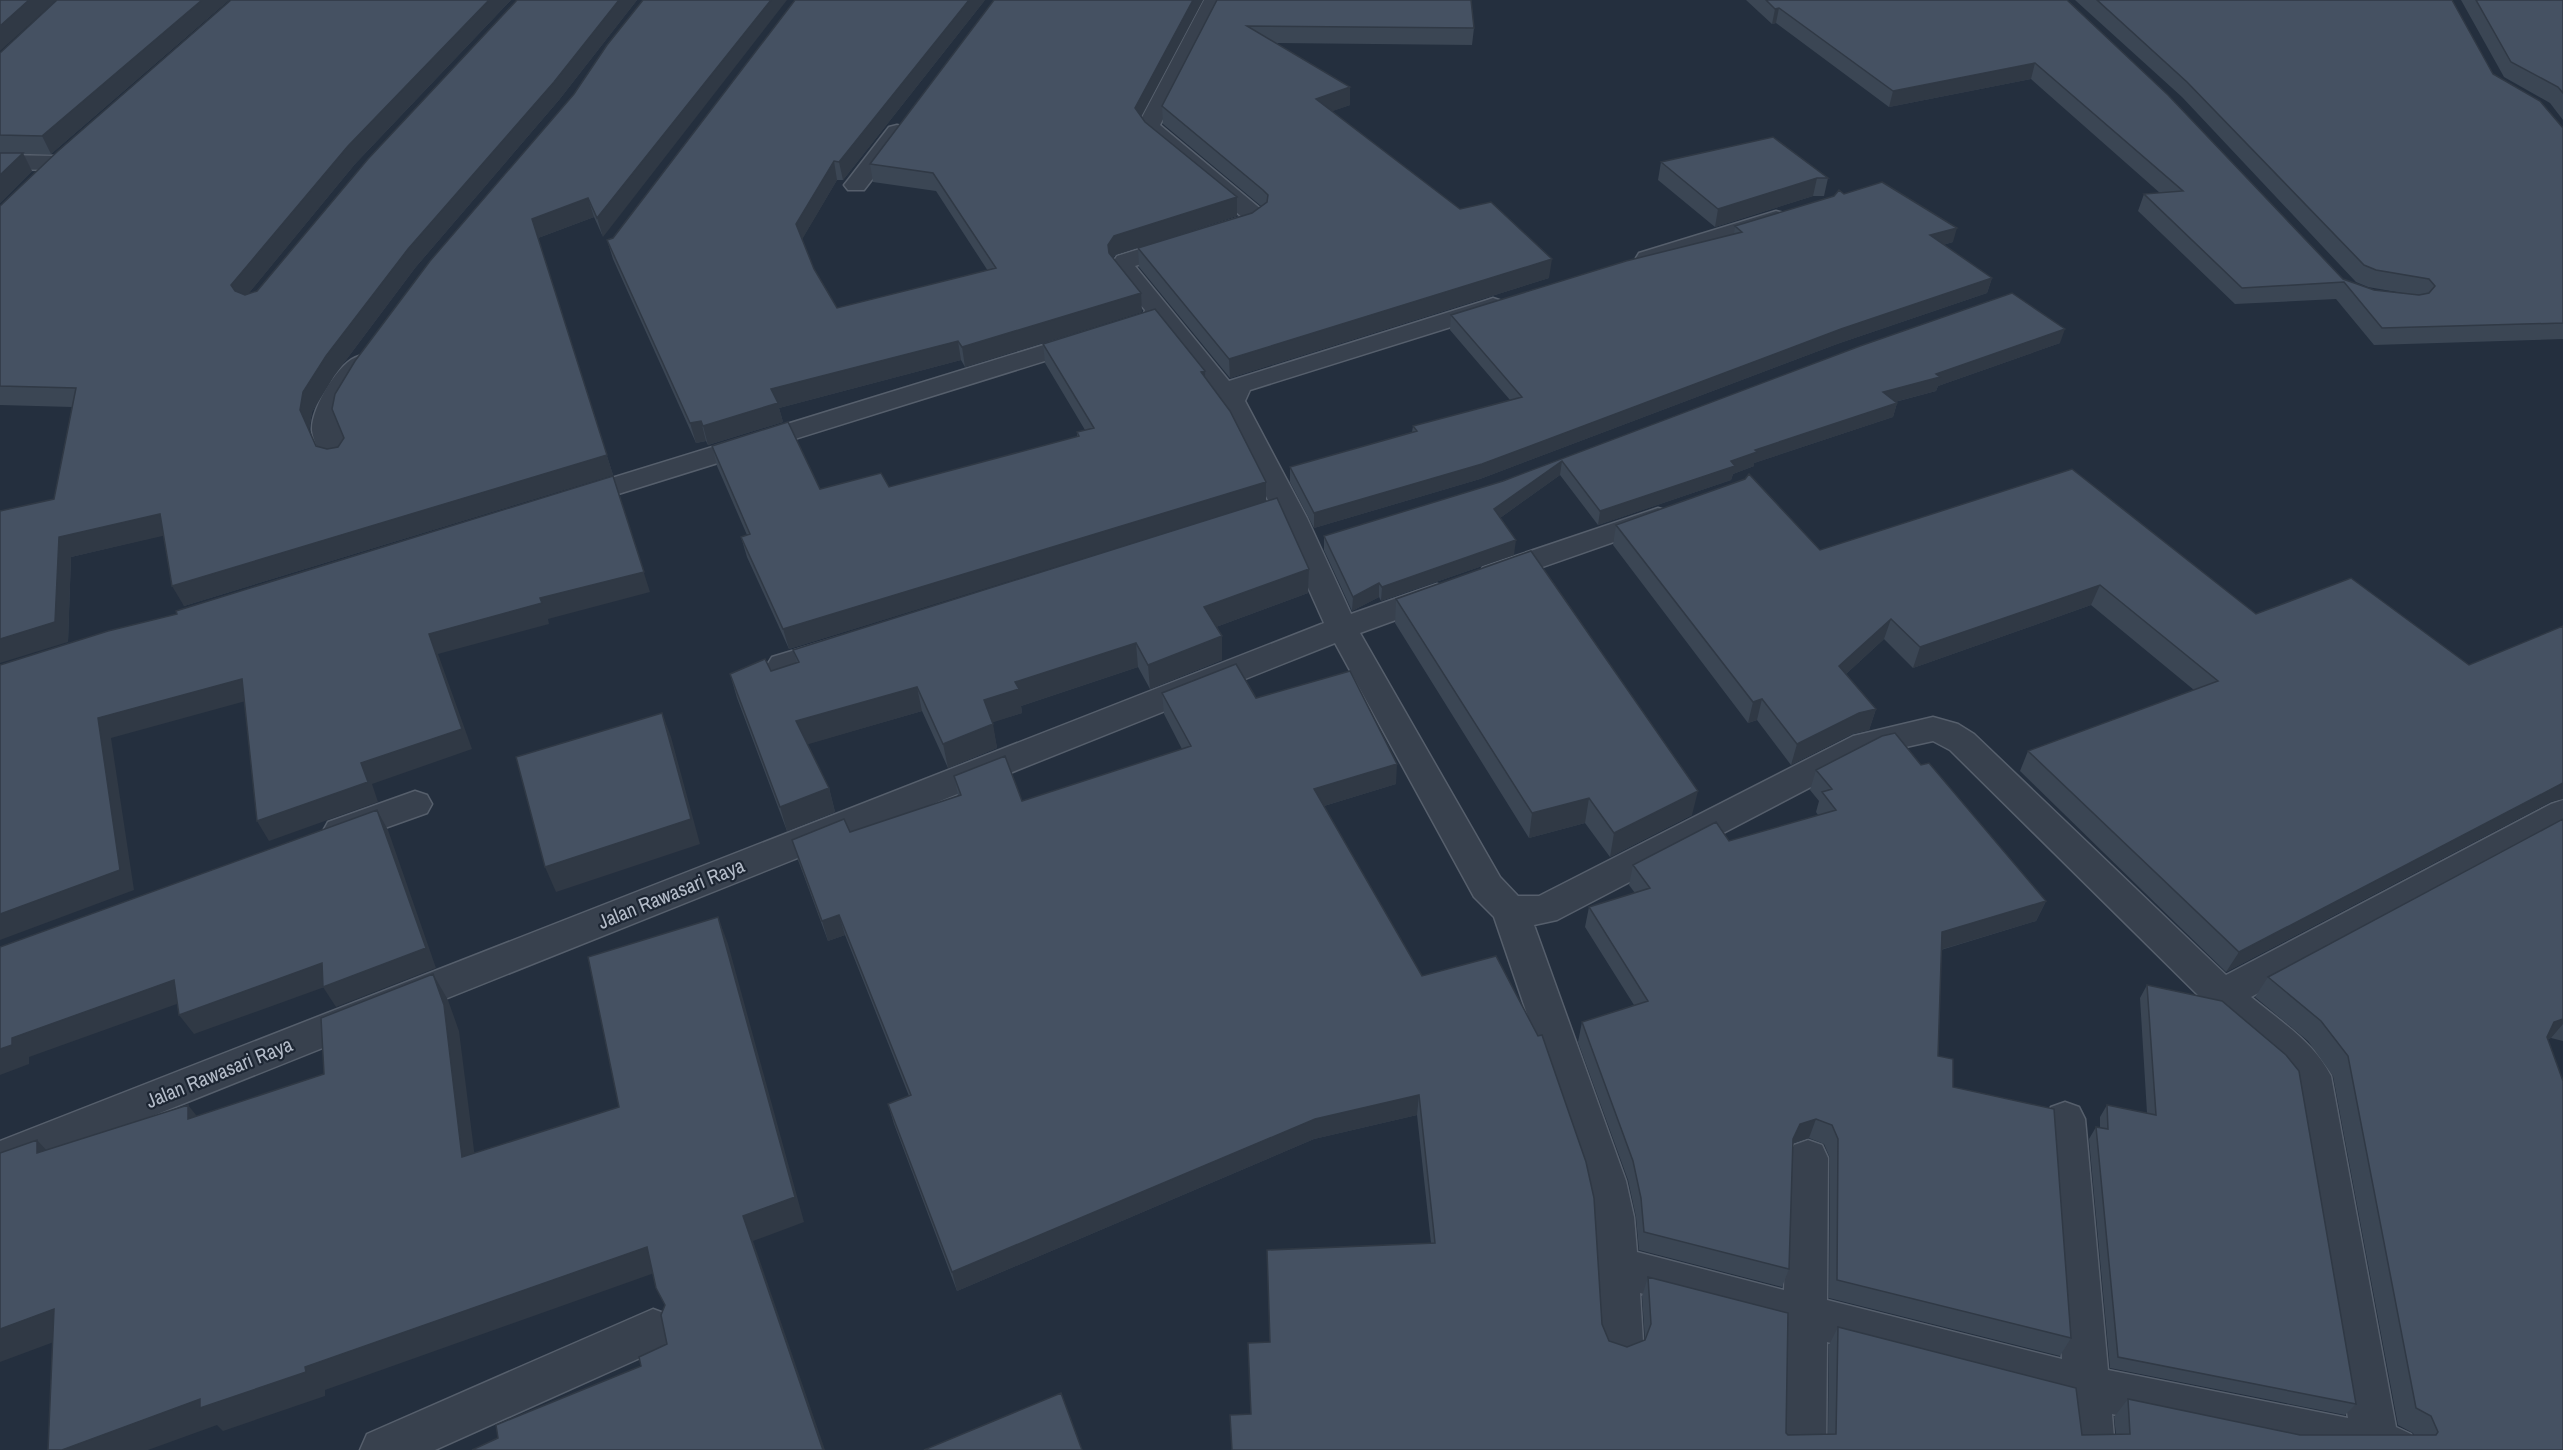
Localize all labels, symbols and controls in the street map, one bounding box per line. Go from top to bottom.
street label: Jalan Rawasari Raya [594,851,748,935]
street label: Jalan Rawasari Raya [142,1030,296,1114]

